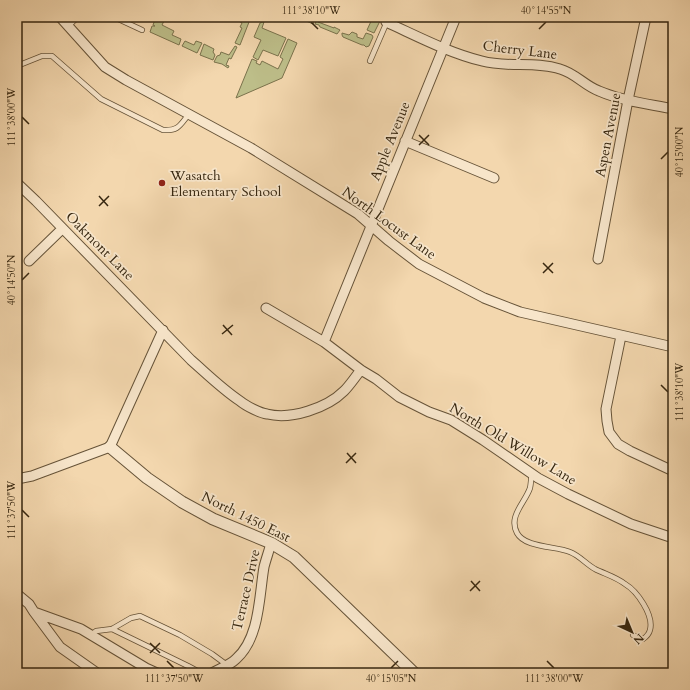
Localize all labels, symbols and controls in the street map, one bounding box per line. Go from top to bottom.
text: 111°38'10"W [282,4,341,18]
text: 40°14'55"N [521,4,572,18]
street label: Cherry Lane [482,36,558,64]
text: 111°38'00"W [5,87,19,146]
street label: Aspen Avenue [591,91,625,179]
street label: Apple Avenue [365,99,415,183]
text: 40°15'00"N [673,126,687,177]
place label: Wasatch Elementary School [169,166,282,201]
marker: Wasatch Elementary School [157,178,167,188]
street label: North Locust Lane [338,182,440,264]
street label: Oakmont Lane [61,207,139,285]
text: 40°14'50"N [5,254,19,305]
text: 111°38'10"W [673,362,687,421]
street label: North Old Willow Lane [446,398,580,490]
text: 111°37'50"W [5,480,19,539]
street label: North 1450 East [198,487,294,547]
street label: Terrace Drive [227,547,265,633]
north arrow [612,612,652,652]
text: N [630,630,647,648]
text: 111°37'50"W [145,672,204,686]
text: 40°15'05"N [366,672,417,686]
text: 111°38'00"W [525,672,584,686]

